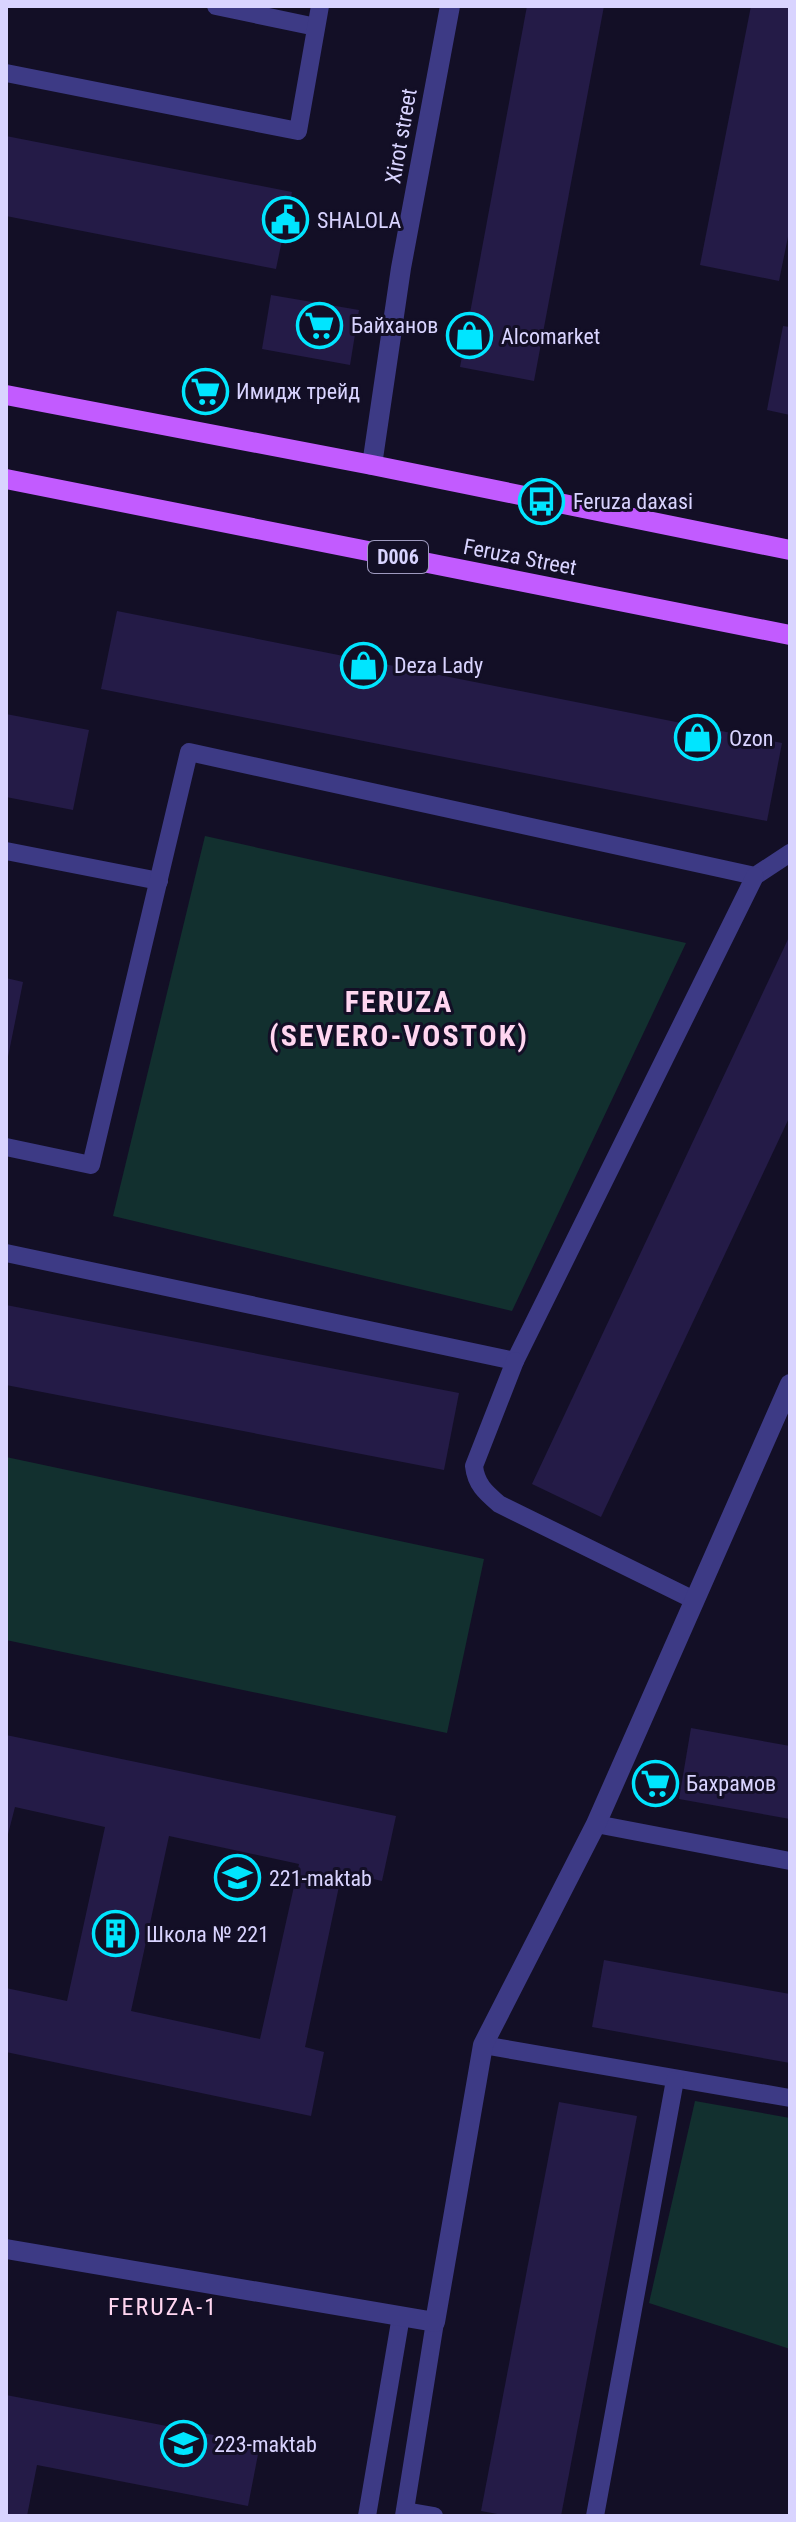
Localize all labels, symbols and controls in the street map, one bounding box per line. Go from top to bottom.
street label: Xirot street [380,86,422,186]
public building icon: SHALOLA [262,196,310,244]
place label: SHALOLA [317,208,402,233]
supermarket icon: Байханов [296,301,344,349]
shop icon: Alcomarket [446,312,494,360]
place label: Байханов [351,313,438,338]
place label: Alcomarket [501,324,600,349]
supermarket icon: Имидж трейд [181,367,229,415]
place label: Имидж трейд [236,379,360,404]
bus stop icon: Feruza daxasi [518,477,566,525]
place label: Feruza daxasi [573,489,693,514]
street label: Feruza Street [461,534,579,580]
road number: D006 [368,541,428,573]
shop icon: Deza Lady [339,641,387,689]
place label: Deza Lady [394,653,483,678]
shop icon: Ozon [674,714,722,762]
place label: Ozon [729,726,773,751]
district label: FERUZA (SEVERO-VOSTOK) [269,984,529,1053]
supermarket icon: Бахрамов [631,1759,679,1807]
place label: Бахрамов [686,1771,776,1796]
school or university icon: 221-maktab [214,1854,262,1902]
place label: 221-maktab [269,1866,372,1891]
building icon: Школа № 221 [91,1910,139,1958]
place label: Школа № 221 [146,1922,269,1947]
district label: FERUZA-1 [108,2293,218,2321]
school or university icon: 223-maktab [159,2420,207,2468]
place label: 223-maktab [214,2432,317,2457]

